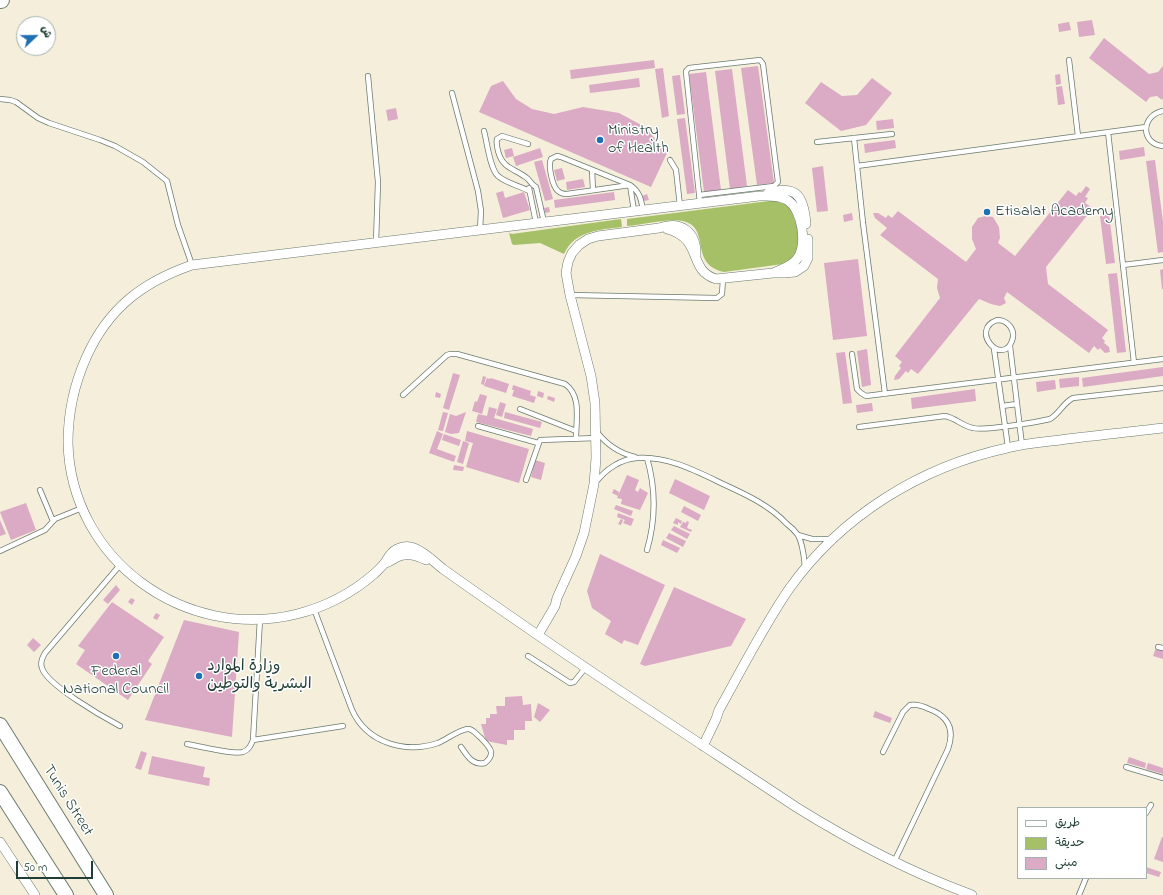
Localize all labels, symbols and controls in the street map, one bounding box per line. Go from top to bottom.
north arrow [16,16,56,56]
text: ش [37,23,56,40]
place label: Ministry of Health [608,121,669,159]
marker: Ministry of Health [595,135,605,145]
place label: Etisalat Academy [995,202,1114,222]
marker: Etisalat Academy [982,207,992,217]
marker: Federal National Council [111,651,121,661]
place label: وزارة الموارد البشرية والتوطين [207,657,312,695]
place label: Federal National Council [63,662,169,700]
marker: وزارة الموارد البشرية والتوطين [194,671,204,681]
street label: Tunis Street [38,762,96,840]
legend [1017,807,1147,879]
text: طريق [1055,814,1080,832]
text: حديقة [1055,834,1084,852]
scale bar [18,853,95,879]
text: مبنى [1055,854,1078,872]
text: 50 m [23,859,47,877]

